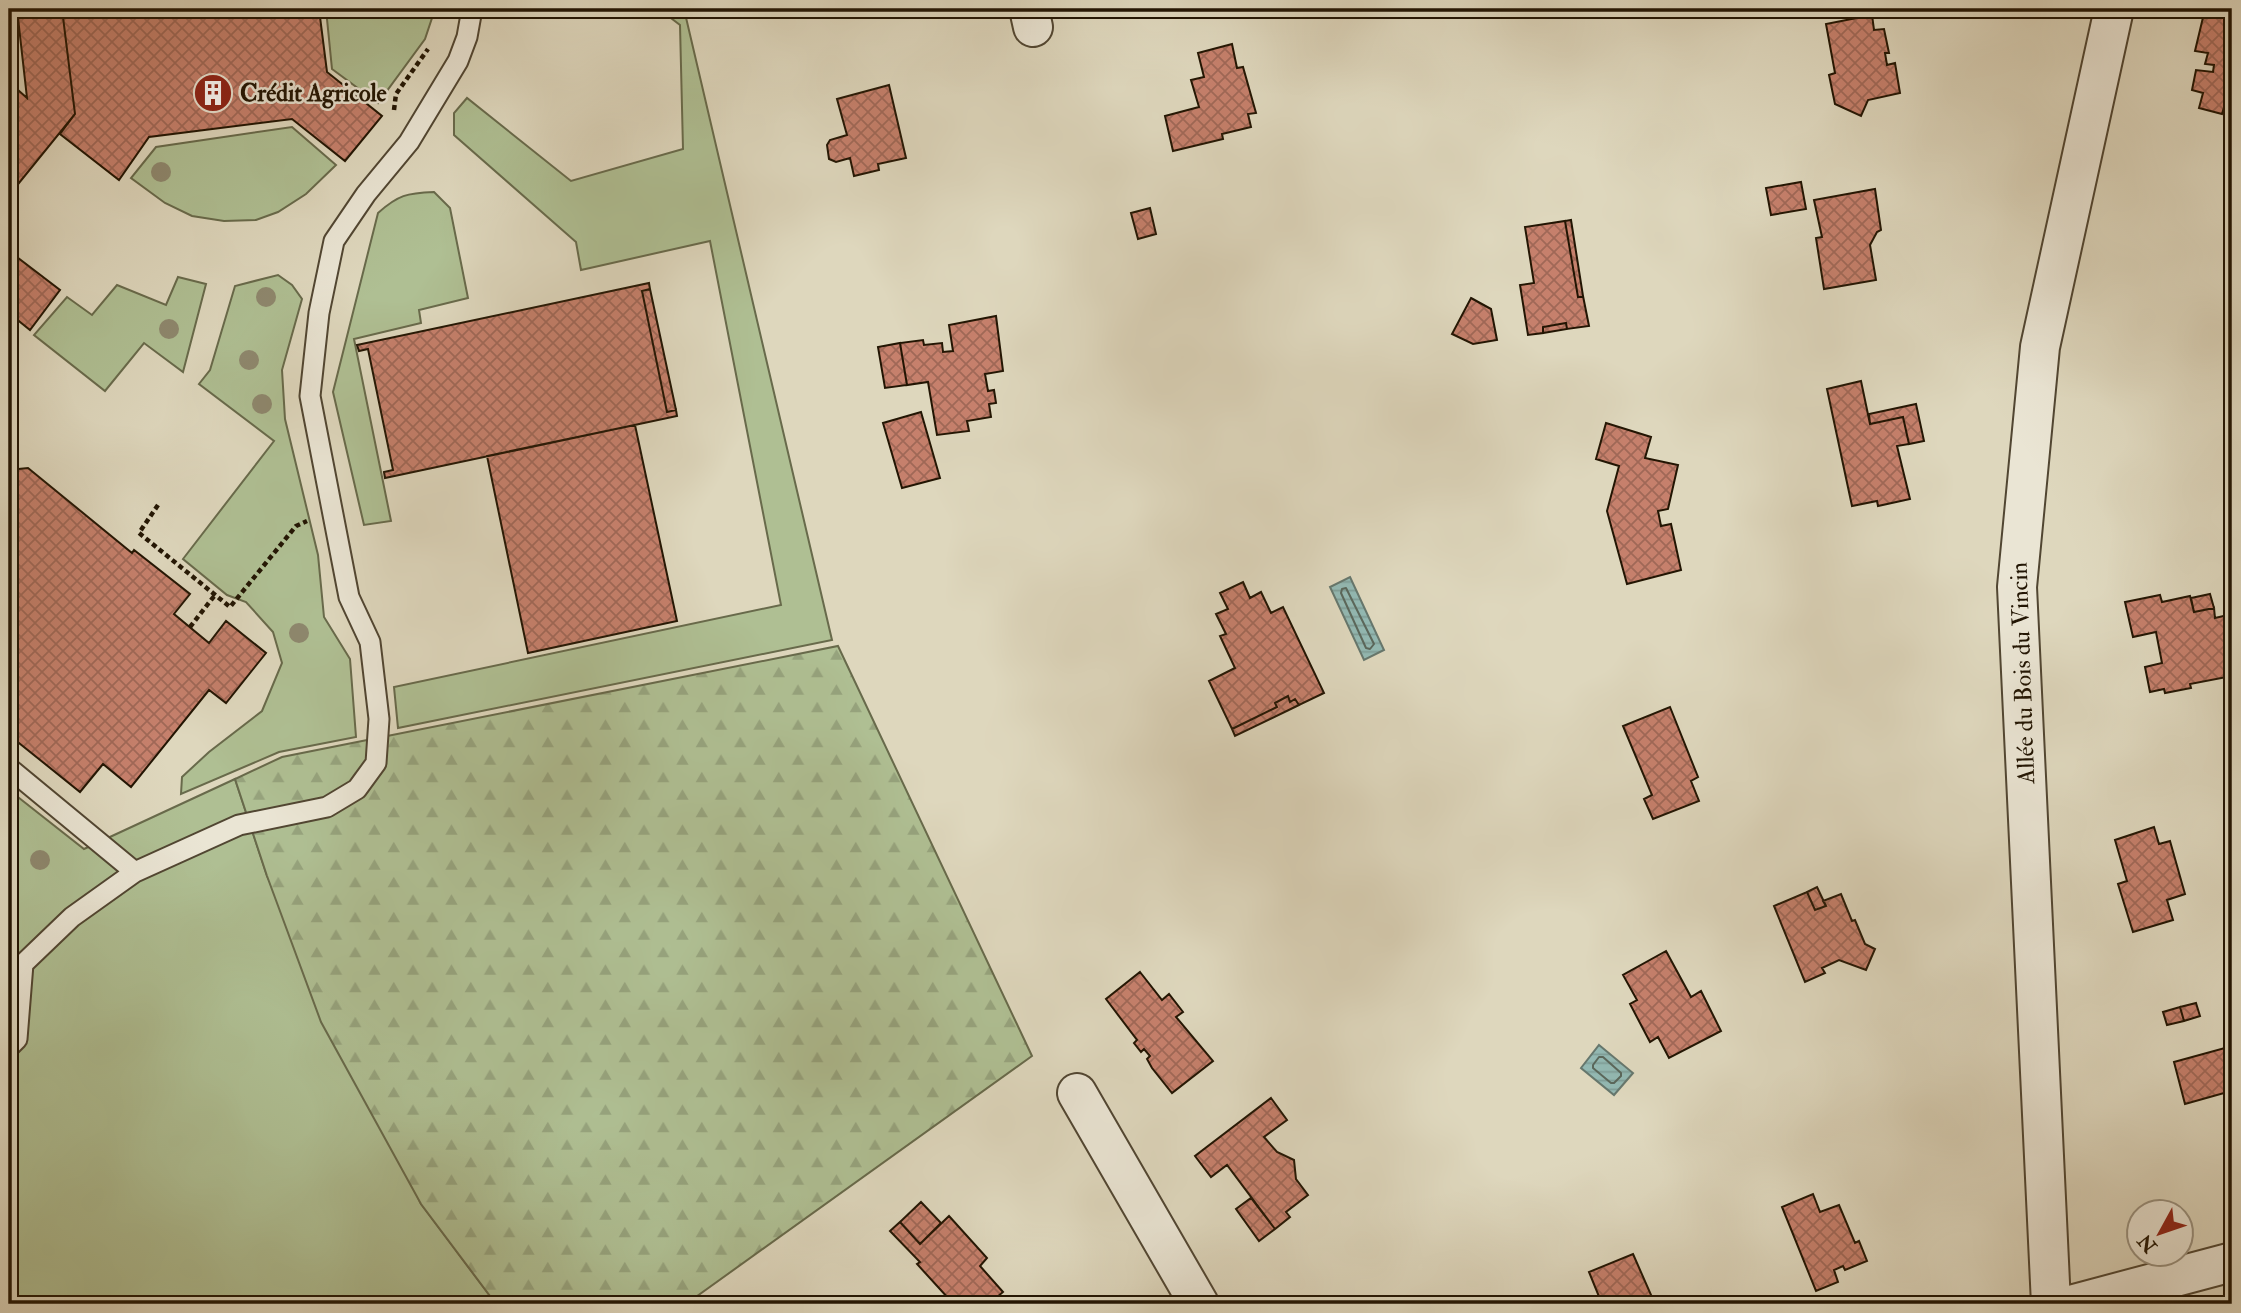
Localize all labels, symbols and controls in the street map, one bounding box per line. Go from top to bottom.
building icon: Crédit Agricole [192,72,234,114]
place label: Crédit Agricole [240,78,387,109]
street label: Allée du Bois du Vincin [2004,562,2042,785]
north arrow [2126,1198,2196,1268]
text: N [2132,1228,2163,1258]

